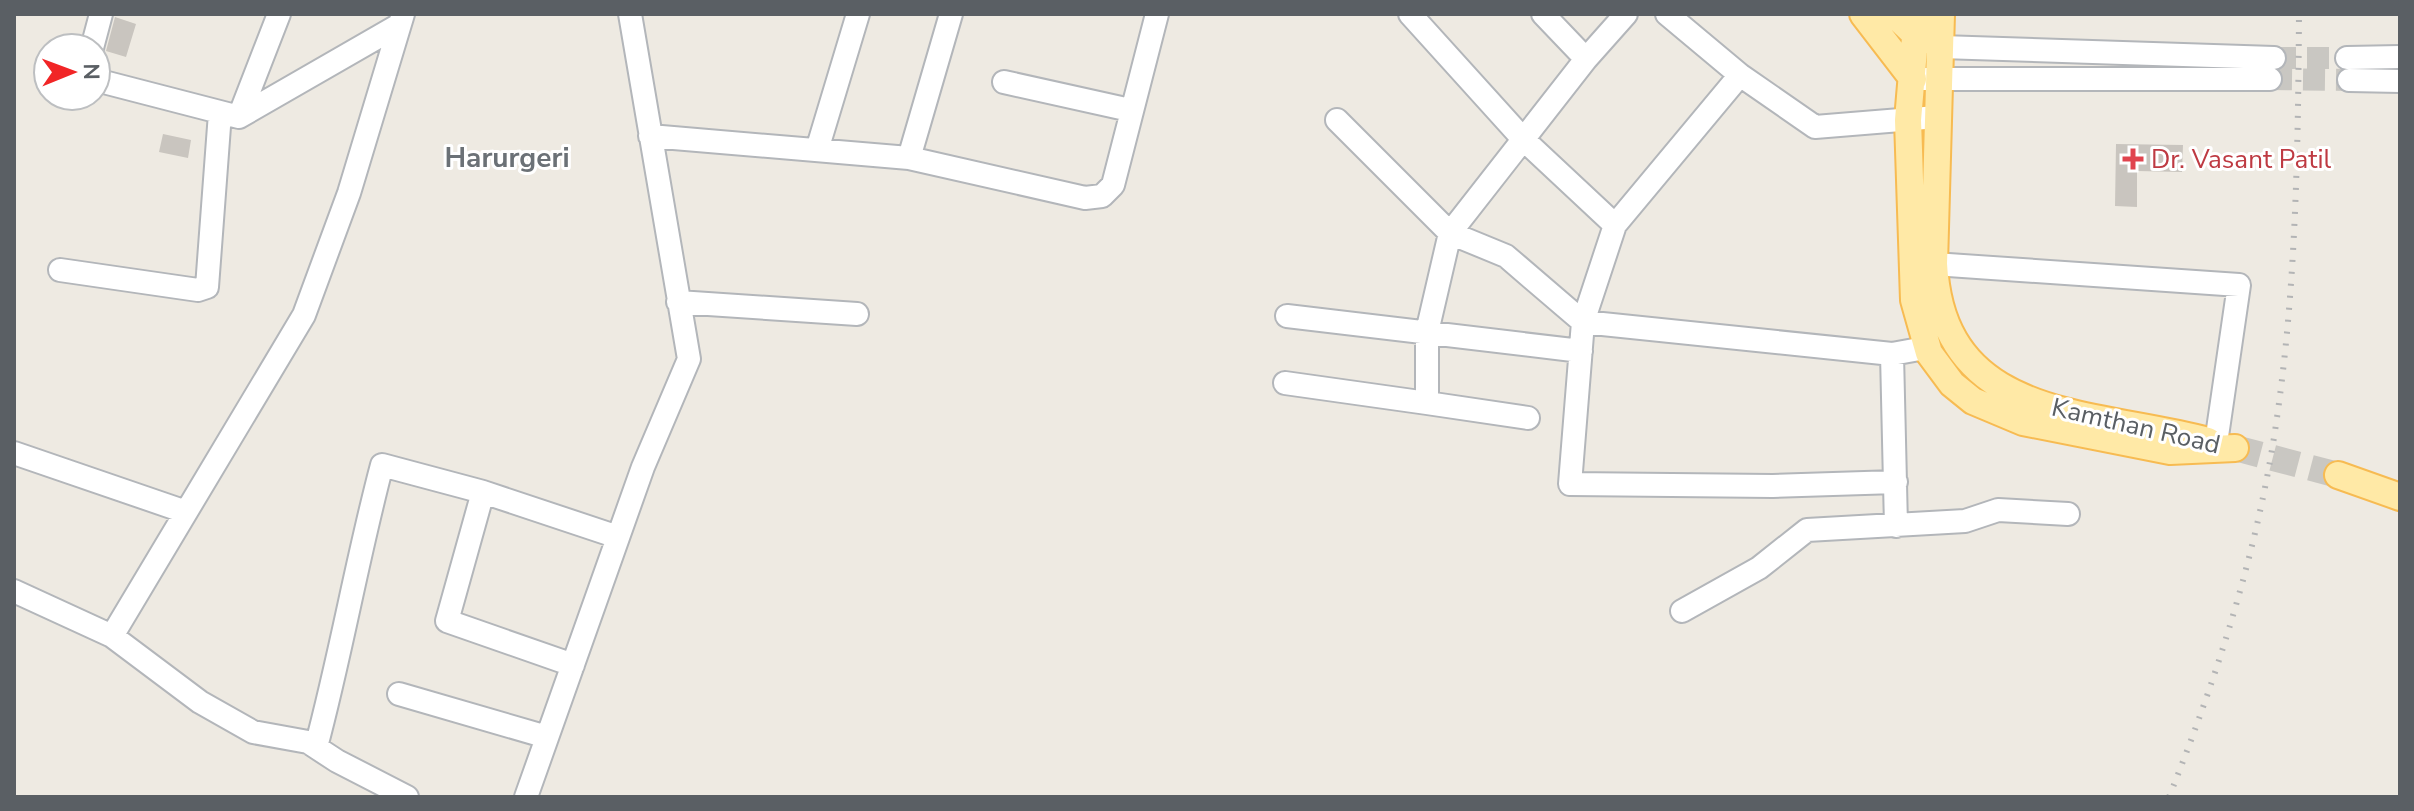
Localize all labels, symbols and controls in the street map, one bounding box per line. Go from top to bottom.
north arrow [32,32,112,112]
text: N [76,63,106,80]
district label: Harurgeri [444,139,570,177]
place label: Dr. Vasant Patil [2151,142,2331,177]
marker: Dr. Vasant Patil [2122,148,2144,170]
street label: Kamthan Road [2048,390,2224,462]

